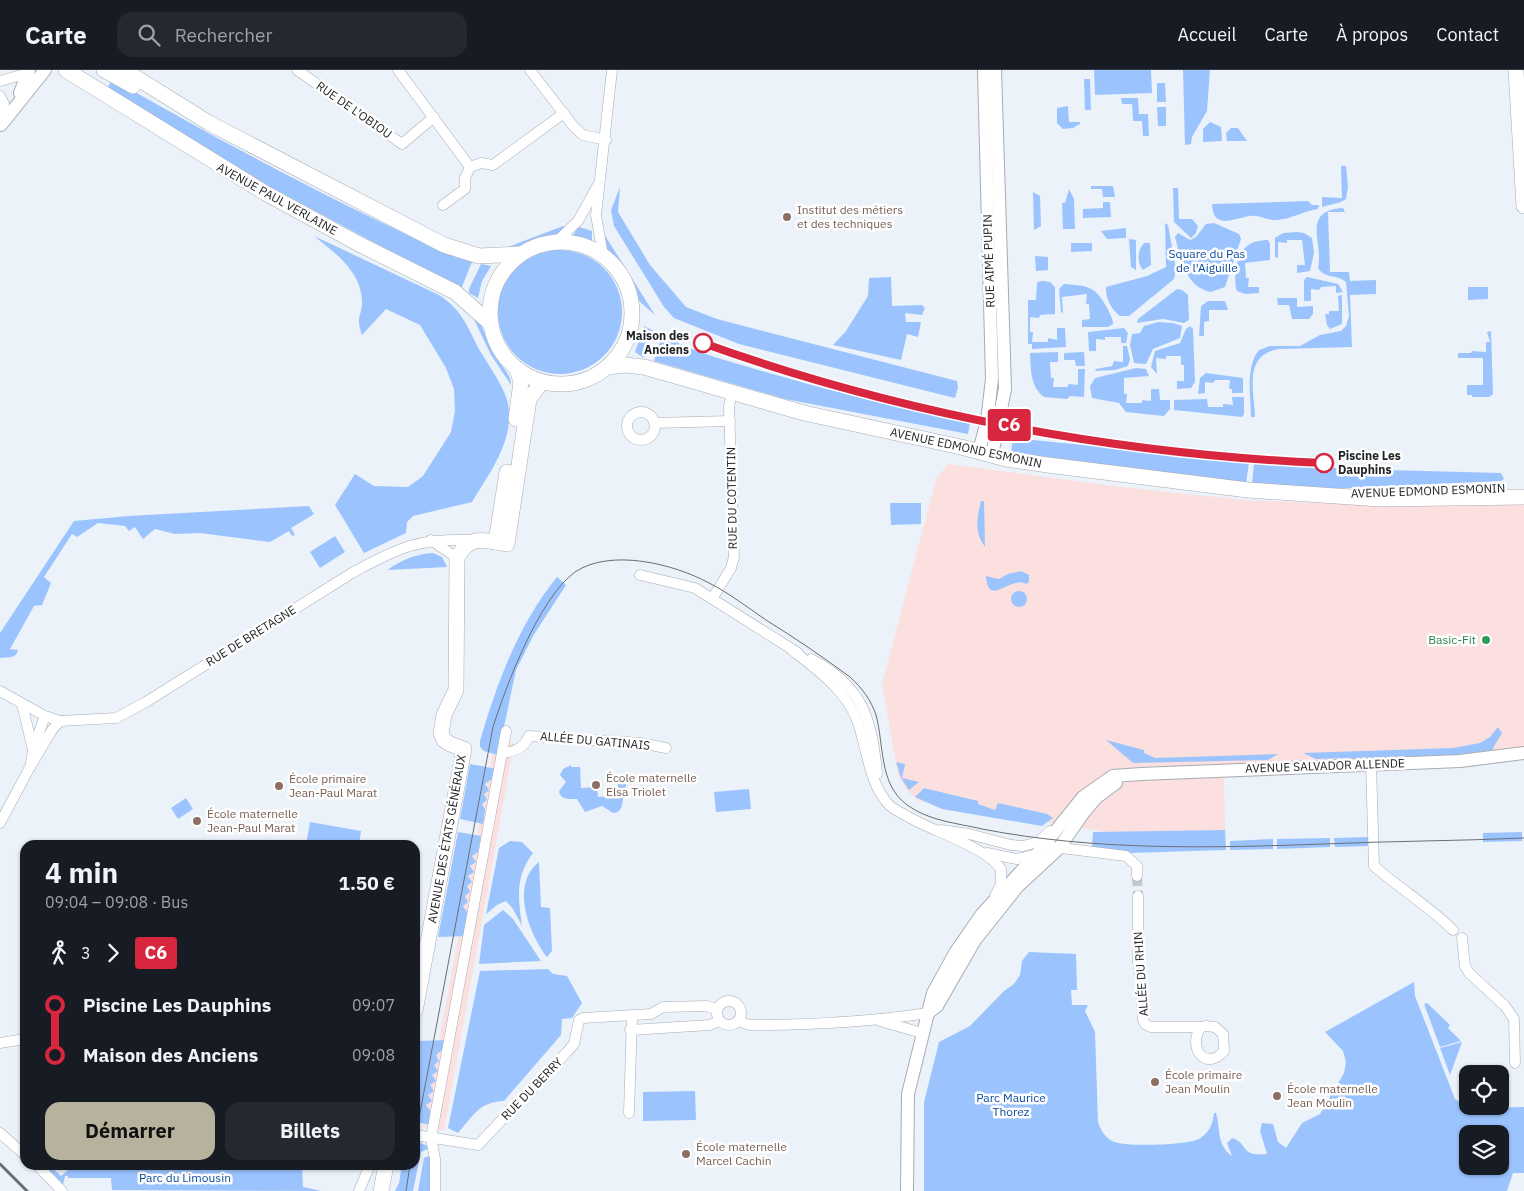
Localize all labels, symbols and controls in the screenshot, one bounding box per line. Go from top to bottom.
search box [117,12,467,57]
text: Carte [25,19,87,51]
icon: search [135,21,163,49]
text: Rechercher [175,23,272,47]
text: Accueil [1177,23,1236,46]
text: Carte [1264,23,1308,46]
text: À propos [1336,23,1408,46]
text: Contact [1436,23,1499,46]
street label: RUE DE L'OBIOU [313,78,395,141]
street label: AVENUE PAUL VERLAINE [214,159,340,238]
place label: Institut des métiers et des techniques [797,202,903,231]
marker: Institut des métiers et des techniques [781,211,793,223]
street label: RUE AIMÉ PUPIN [979,214,998,308]
park label: Square du Pas de l'Aiguille [1169,246,1246,275]
place label: Maison des Anciens [626,328,689,357]
marker: Maison des Anciens [693,333,713,353]
line badge: C6 [986,409,1032,441]
text: C6 [998,413,1020,436]
street label: AVENUE EDMOND ESMONIN [889,424,1043,471]
street label: RUE DU COTENTIN [723,447,740,549]
place label: Piscine Les Dauphins [1338,448,1401,477]
marker: Piscine Les Dauphins [1314,453,1334,473]
street label: AVENUE EDMOND ESMONIN [1350,480,1505,501]
street label: RUE DE BRETAGNE [203,602,299,669]
place label: Basic-Fit [1428,632,1476,647]
marker: Basic-Fit [1480,634,1492,646]
street label: ALLÉE DU GATINAIS [539,728,651,753]
street label: AVENUE DES ÉTATS GÉNÉRAUX [424,753,469,924]
street label: AVENUE SALVADOR ALLENDE [1245,755,1405,776]
place label: École maternelle Elsa Triolet [606,770,697,799]
place label: École primaire Jean-Paul Marat [289,771,377,800]
marker: École maternelle Elsa Triolet [590,779,602,791]
marker: École primaire Jean-Paul Marat [273,780,285,792]
place label: École maternelle Jean-Paul Marat [207,806,298,835]
marker: École maternelle Jean-Paul Marat [191,815,203,827]
text: 4 min [45,854,118,891]
text: 1.50 € [339,871,395,895]
text: 09:04 – 09:08 · Bus [45,892,188,912]
street label: ALLÉE DU RHIN [1130,931,1151,1017]
icon: walk [45,939,73,967]
icon: forward [99,939,127,967]
text: C6 [145,941,167,964]
text: 3 [81,943,91,963]
text: Piscine Les Dauphins [83,993,271,1017]
text: 09:07 [352,995,395,1015]
text: Maison des Anciens [83,1043,258,1067]
text: 09:08 [352,1045,395,1065]
street label: RUE DU BERRY [498,1054,565,1123]
map controls [1459,1065,1509,1175]
button: locate [1459,1065,1509,1115]
place label: École primaire Jean Moulin [1165,1067,1243,1096]
marker: École primaire Jean Moulin [1149,1076,1161,1088]
place label: École maternelle Jean Moulin [1287,1081,1378,1110]
park label: Parc Maurice Thorez [976,1090,1046,1119]
marker: École maternelle Jean Moulin [1271,1090,1283,1102]
button: Démarrer [45,1102,215,1160]
button: Billets [225,1102,395,1160]
button: layers [1459,1125,1509,1175]
place label: École maternelle Marcel Cachin [696,1139,787,1168]
marker: École maternelle Marcel Cachin [680,1148,692,1160]
park label: Parc du Limousin [139,1170,231,1185]

